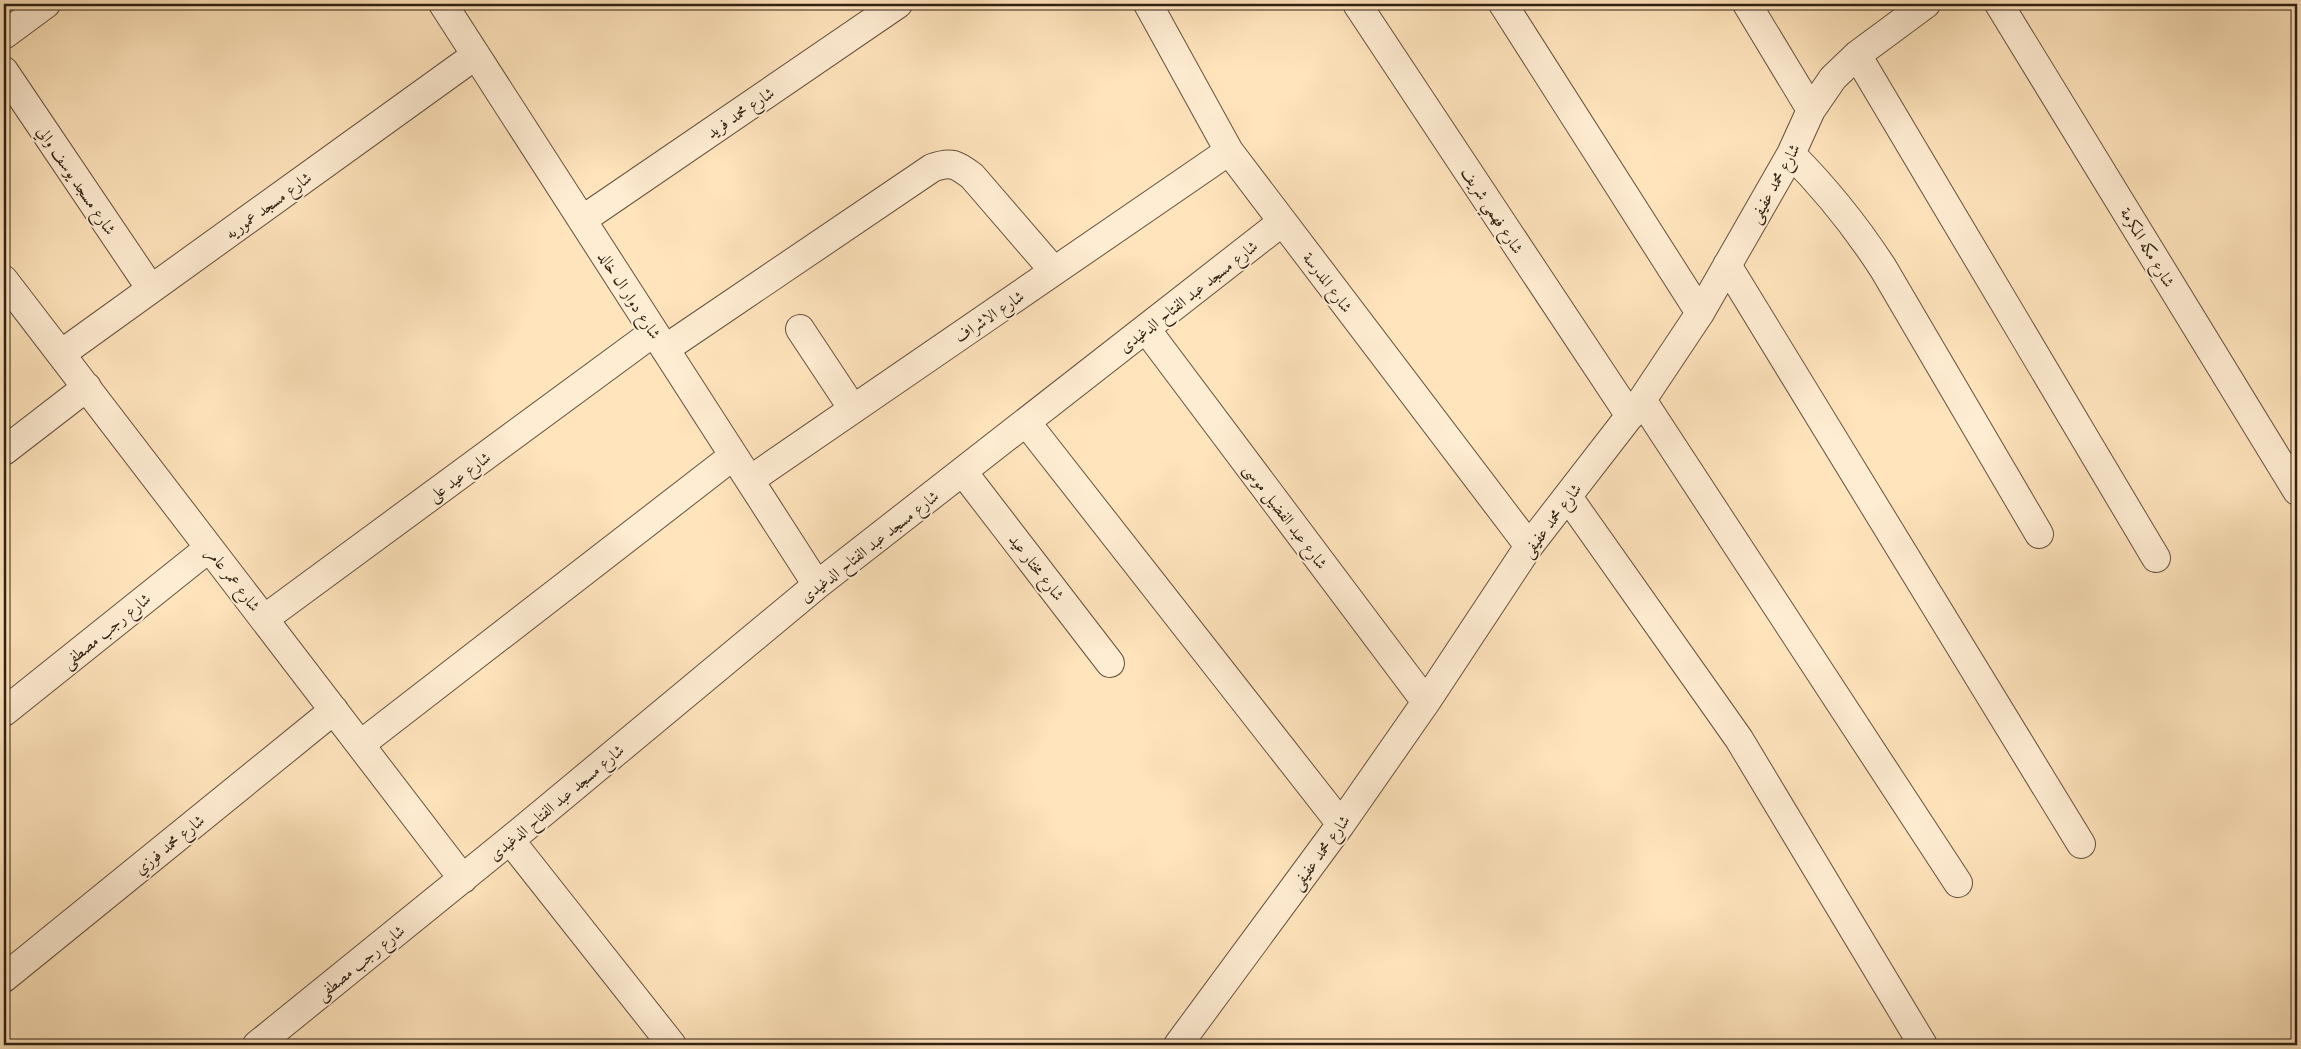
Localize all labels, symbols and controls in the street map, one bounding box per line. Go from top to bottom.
street label: شارع محمد فريد [702,82,780,145]
street label: شارع مسجد يوسف والي [30,122,121,241]
street label: شارع محمد عفيفى [1744,140,1807,228]
street label: شارع فهمي شريف [1452,163,1528,260]
street label: شارع مسجد عموريه [221,167,318,246]
street label: شارع مكه المكرمة [2113,203,2180,293]
street label: شارع مسجد عبد الفتاح الدغيدى [1115,236,1265,360]
street label: شارع دوار ال خالد [591,247,666,345]
street label: شارع المدرسة [1296,248,1357,319]
street label: شارع الاشراف [951,286,1030,350]
street label: شارع عيد على [424,447,496,509]
street label: شارع عبد الفضيل موسى [1237,459,1332,575]
street label: شارع محمد عفيفى [1517,479,1589,563]
street label: شارع مسجد عبد الفتاح الدغيدى [796,486,946,610]
street label: شارع مختار عيد [1002,530,1069,607]
street label: شارع عمر عامر [200,543,265,618]
street label: شارع رجب مصطفى [58,588,157,675]
street label: شارع مسجد عبد الفتاح الدغيدى [484,739,631,868]
street label: شارع محمد فوزي [130,810,211,881]
street label: شارع محمد عفيفى [1286,811,1357,896]
street label: شارع رجب مصطفى [312,920,411,1007]

